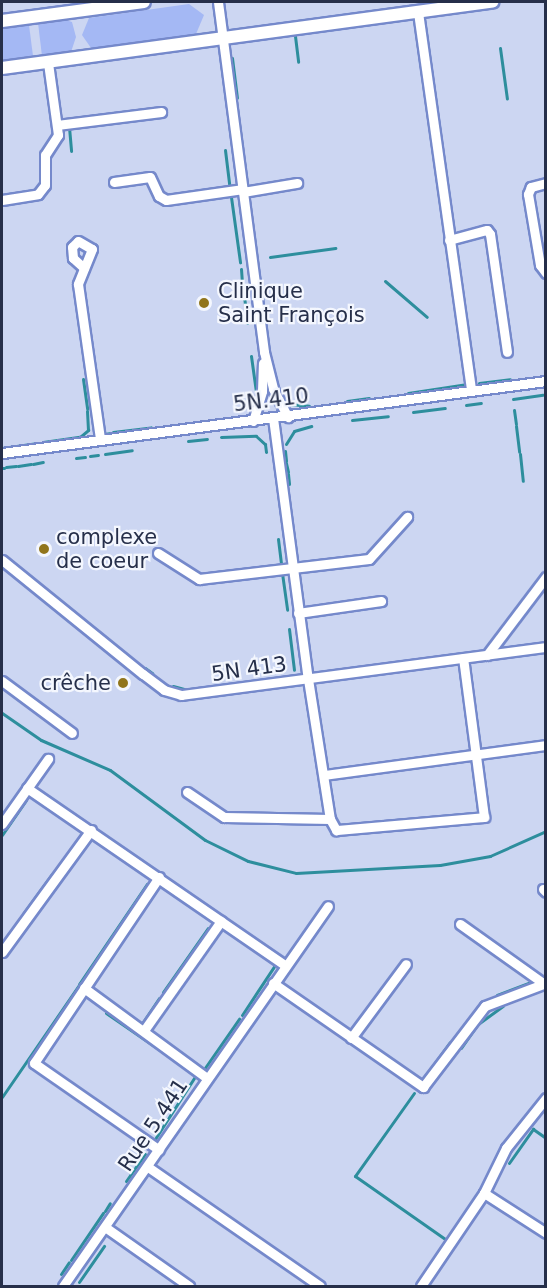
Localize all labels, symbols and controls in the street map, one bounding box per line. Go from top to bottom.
place label: Clinique Saint François [218,278,365,328]
marker: Clinique Saint François [195,294,213,312]
street label: 5N.410 [232,383,310,417]
place label: complexe de coeur [56,524,157,574]
marker: complexe de coeur [37,542,51,556]
street label: 5N 413 [210,651,288,687]
place label: crêche [41,670,111,696]
marker: crêche [116,676,130,690]
street label: Rue 5.441 [113,1074,193,1176]

